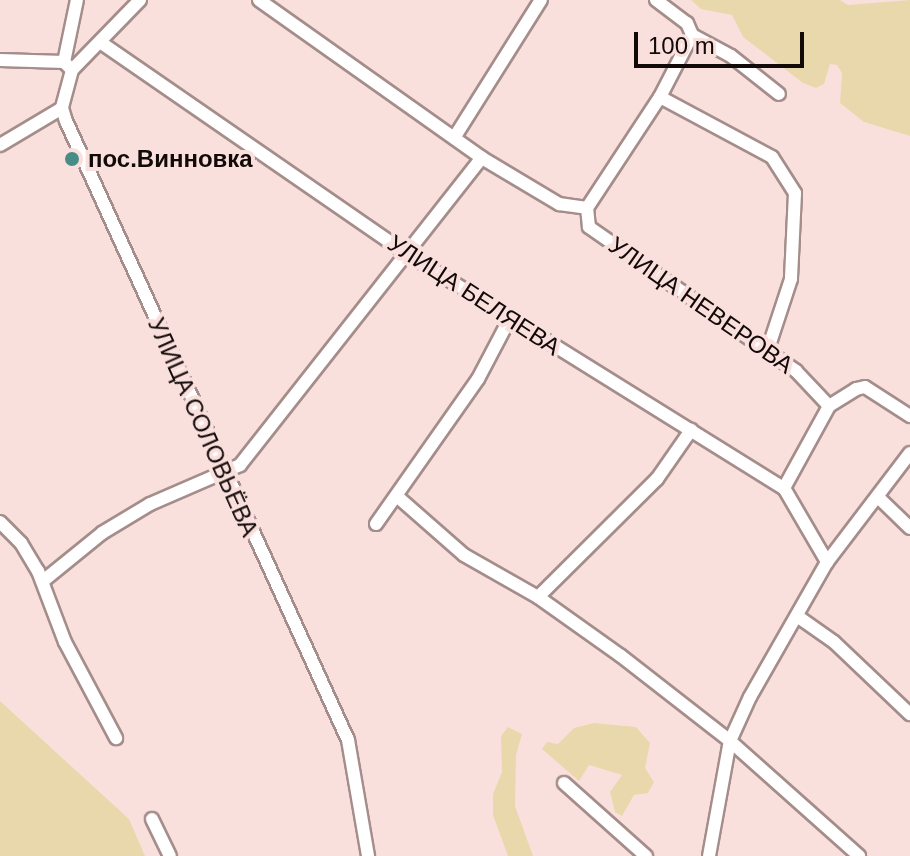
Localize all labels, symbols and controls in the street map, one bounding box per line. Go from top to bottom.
scale bar [638,16,808,66]
text: 100 m [648,32,715,59]
place label: пос.Винновка [88,145,253,173]
marker: пос.Винновка [63,150,81,168]
street label: УЛИЦА БЕЛЯЕВА [382,228,566,362]
street label: УЛИЦА НЕВЕРОВА [603,231,799,379]
street label: УЛИЦА СОЛОВЬЁВА [142,313,264,541]

